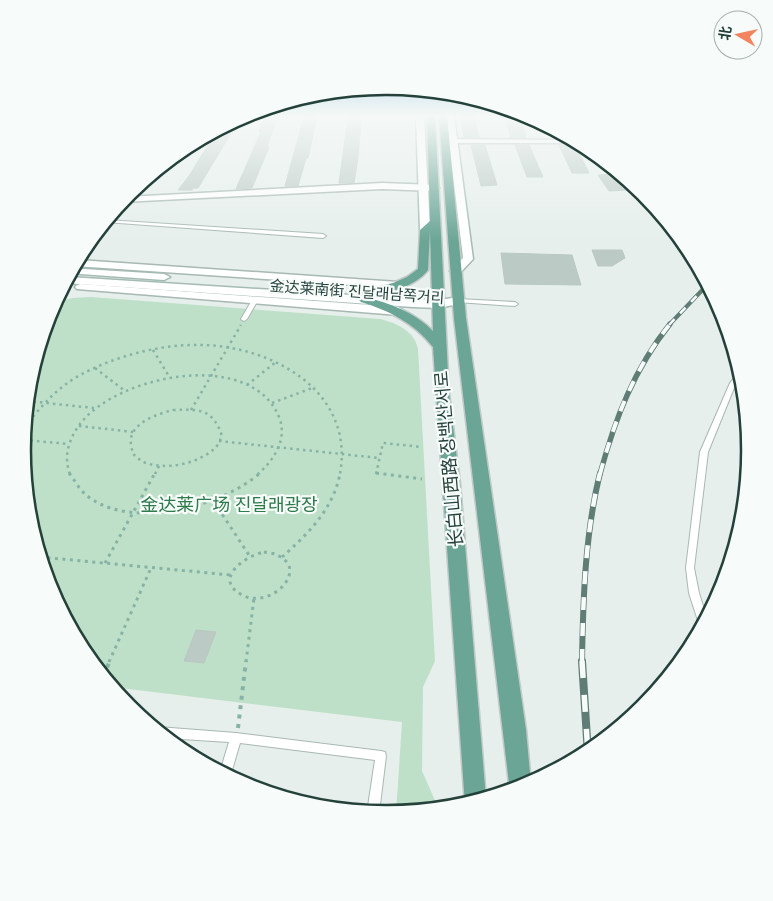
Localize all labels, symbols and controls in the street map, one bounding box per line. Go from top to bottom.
north arrow [713,10,763,60]
text: 北 [716,25,735,41]
street label: 金达莱南街 진달래남쪽거리 [269,277,445,307]
street label: 长白山西路 장백산서로 [430,370,468,548]
park label: 金达莱广场 진달래광장 [140,494,318,516]

